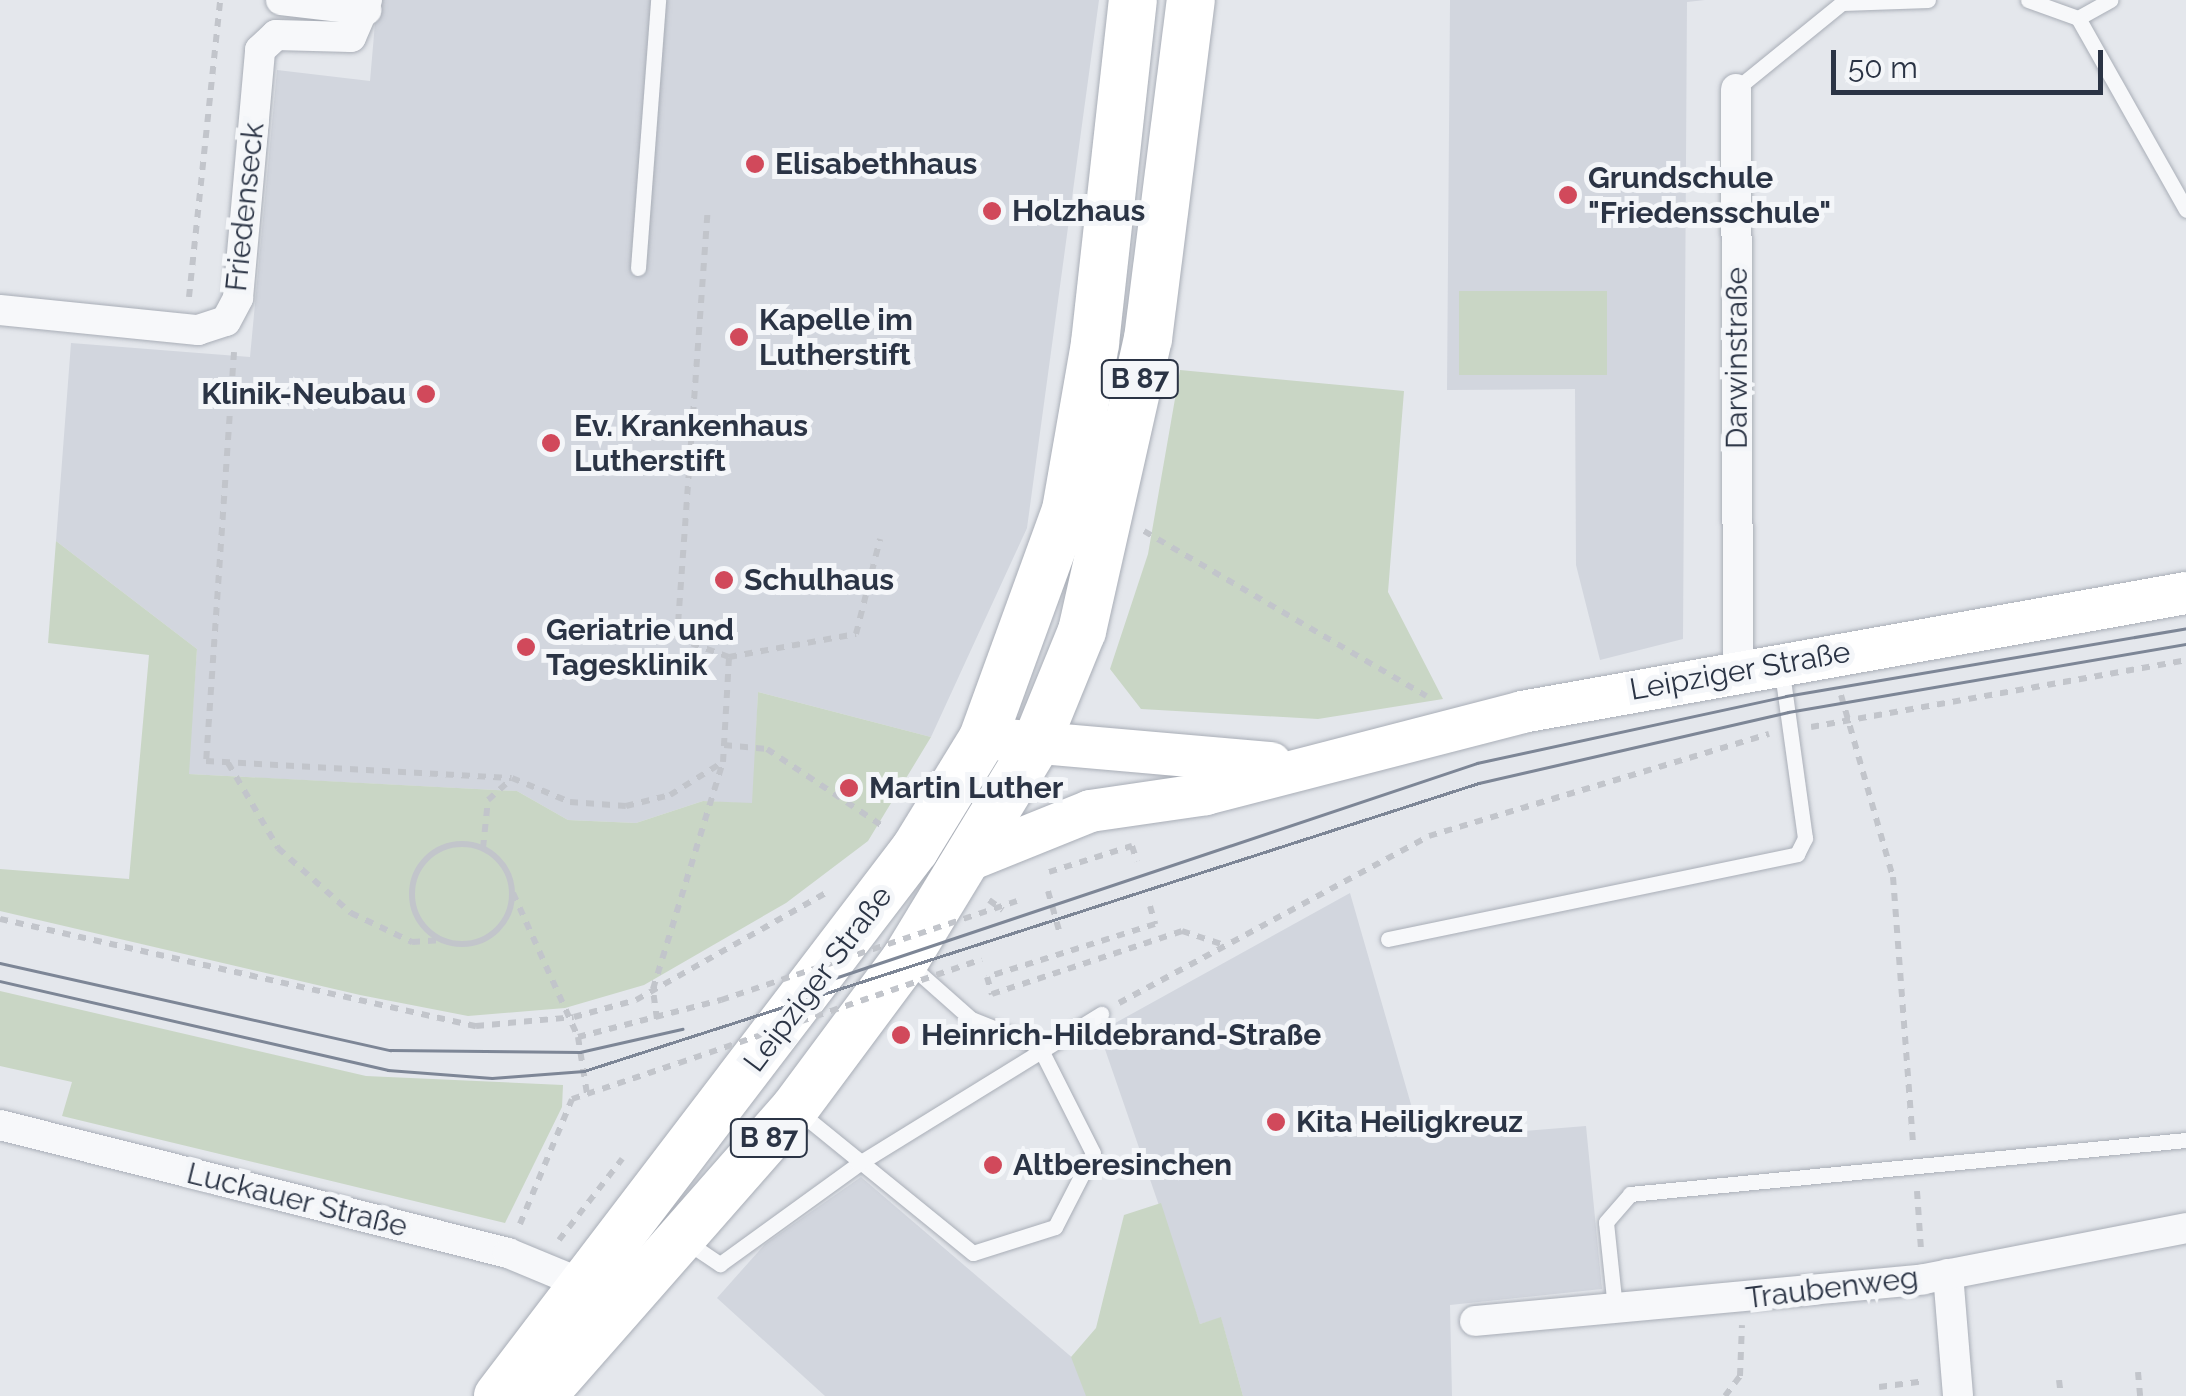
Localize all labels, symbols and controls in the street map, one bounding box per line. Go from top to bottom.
scale bar [1836,30,2108,92]
text: 50 m [1848,50,1918,85]
street label: Friedenseck [218,121,272,293]
place label: Elisabethhaus [775,146,977,182]
marker: Elisabethhaus [744,153,766,175]
place label: Grundschule "Friedensschule" [1588,160,1831,230]
marker: Grundschule "Friedensschule" [1557,184,1579,206]
place label: Holzhaus [1012,193,1145,229]
marker: Holzhaus [981,200,1003,222]
street label: Darwinstraße [1719,267,1755,449]
place label: Kapelle im Lutherstift [759,302,913,372]
marker: Kapelle im Lutherstift [728,326,750,348]
road number: B 87 [1100,356,1180,402]
place label: Klinik-Neubau [201,376,406,412]
marker: Klinik-Neubau [415,383,437,405]
place label: Ev. Krankenhaus Lutherstift [574,408,808,478]
marker: Ev. Krankenhaus Lutherstift [538,430,564,456]
place label: Schulhaus [744,562,894,598]
marker: Schulhaus [713,569,735,591]
place label: Geriatrie und Tagesklinik [546,612,734,682]
street label: Leipziger Straße [1627,634,1853,708]
marker: Geriatrie und Tagesklinik [515,636,537,658]
place label: Martin Luther [869,770,1063,806]
marker: Martin Luther [838,777,860,799]
street label: Leipziger Straße [736,879,900,1079]
place label: Heinrich-Hildebrand-Straße [921,1017,1321,1053]
marker: Heinrich-Hildebrand-Straße [890,1024,912,1046]
place label: Kita Heiligkreuz [1296,1104,1523,1140]
marker: Kita Heiligkreuz [1265,1111,1287,1133]
road number: B 87 [729,1115,809,1161]
place label: Altberesinchen [1013,1147,1232,1183]
marker: Altberesinchen [982,1154,1004,1176]
street label: Luckauer Straße [183,1155,411,1245]
street label: Traubenweg [1744,1260,1920,1316]

